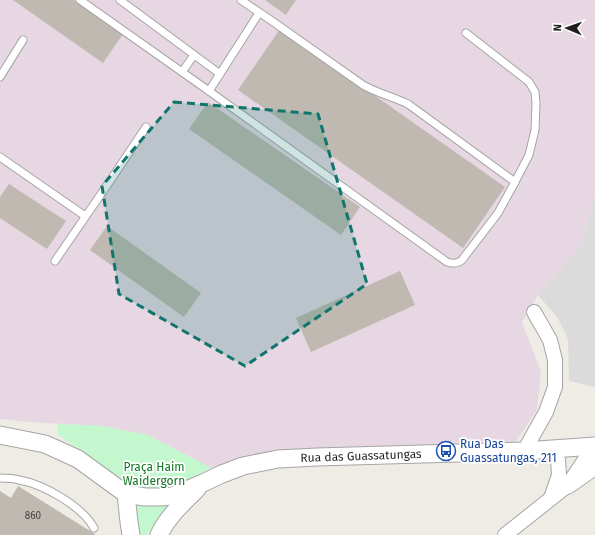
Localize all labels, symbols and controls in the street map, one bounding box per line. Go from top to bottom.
north arrow [547,8,587,48]
text: N [551,24,564,32]
place label: Rua Das Guassatungas, 211 [460,437,557,465]
bus stop icon: Rua Das Guassatungas, 211 [435,440,457,462]
street label: Rua das Guassatungas [300,447,422,465]
park label: Praça Haim Waidergorn [123,460,185,488]
house number: 860 [25,510,42,522]

